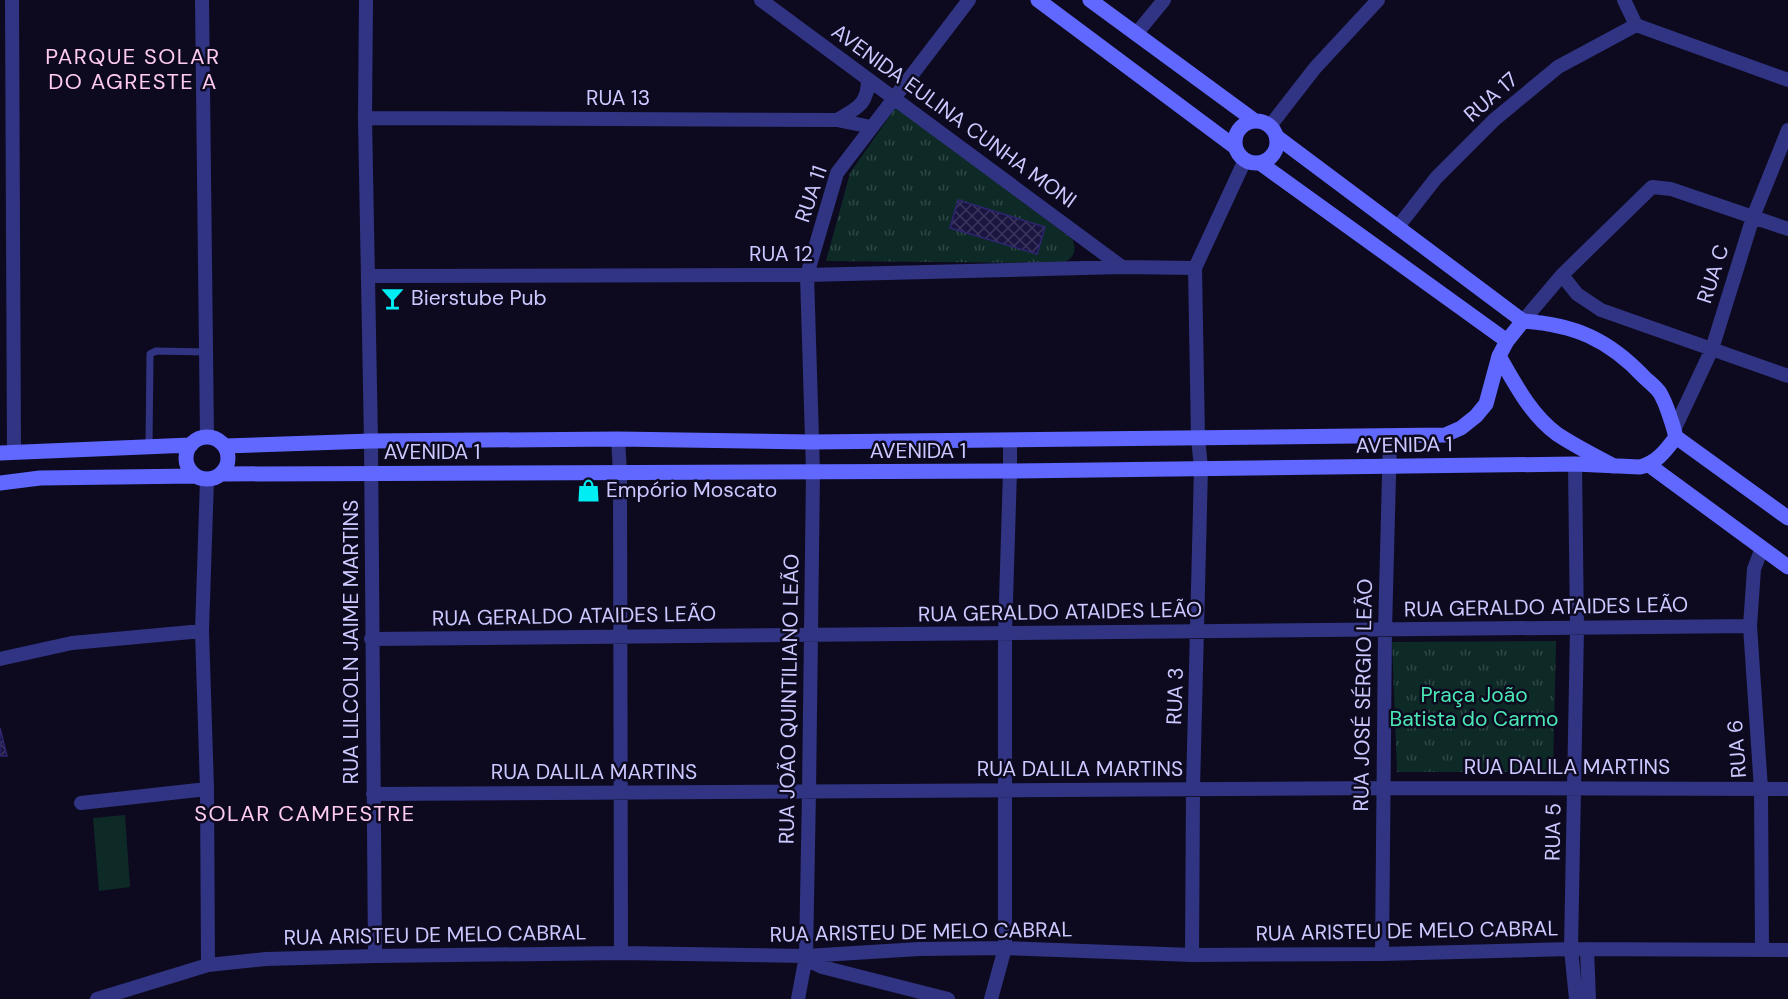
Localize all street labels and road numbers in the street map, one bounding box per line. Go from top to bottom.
street label: AVENIDA EULINA CUNHA MONI [826,18,1082,214]
street label: RUA 17 [1458,66,1524,128]
street label: RUA 13 [586,84,650,112]
street label: RUA 11 [788,162,834,226]
street label: RUA 12 [749,240,813,268]
street label: RUA C [1690,241,1736,307]
street label: AVENIDA 1 [1355,430,1453,460]
street label: AVENIDA 1 [870,437,966,465]
street label: AVENIDA 1 [384,438,480,466]
street label: RUA LILCOLN JAIME MARTINS [337,500,365,784]
street label: RUA JOÃO QUINTILIANO LEÃO [772,554,806,844]
street label: RUA JOSÉ SÉRGIO LEÃO [1347,578,1379,812]
street label: RUA GERALDO ATAIDES LEÃO [1404,591,1688,623]
street label: RUA GERALDO ATAIDES LEÃO [918,596,1202,628]
street label: RUA GERALDO ATAIDES LEÃO [432,600,716,632]
street label: RUA 3 [1160,667,1190,725]
street label: RUA 6 [1721,719,1753,779]
street label: RUA DALILA MARTINS [1464,753,1670,781]
street label: RUA DALILA MARTINS [977,755,1183,783]
street label: RUA DALILA MARTINS [491,758,697,786]
street label: RUA 5 [1538,803,1568,861]
street label: RUA ARISTEU DE MELO CABRAL [1255,914,1559,948]
street label: RUA ARISTEU DE MELO CABRAL [769,915,1073,949]
street label: RUA ARISTEU DE MELO CABRAL [283,918,587,952]

